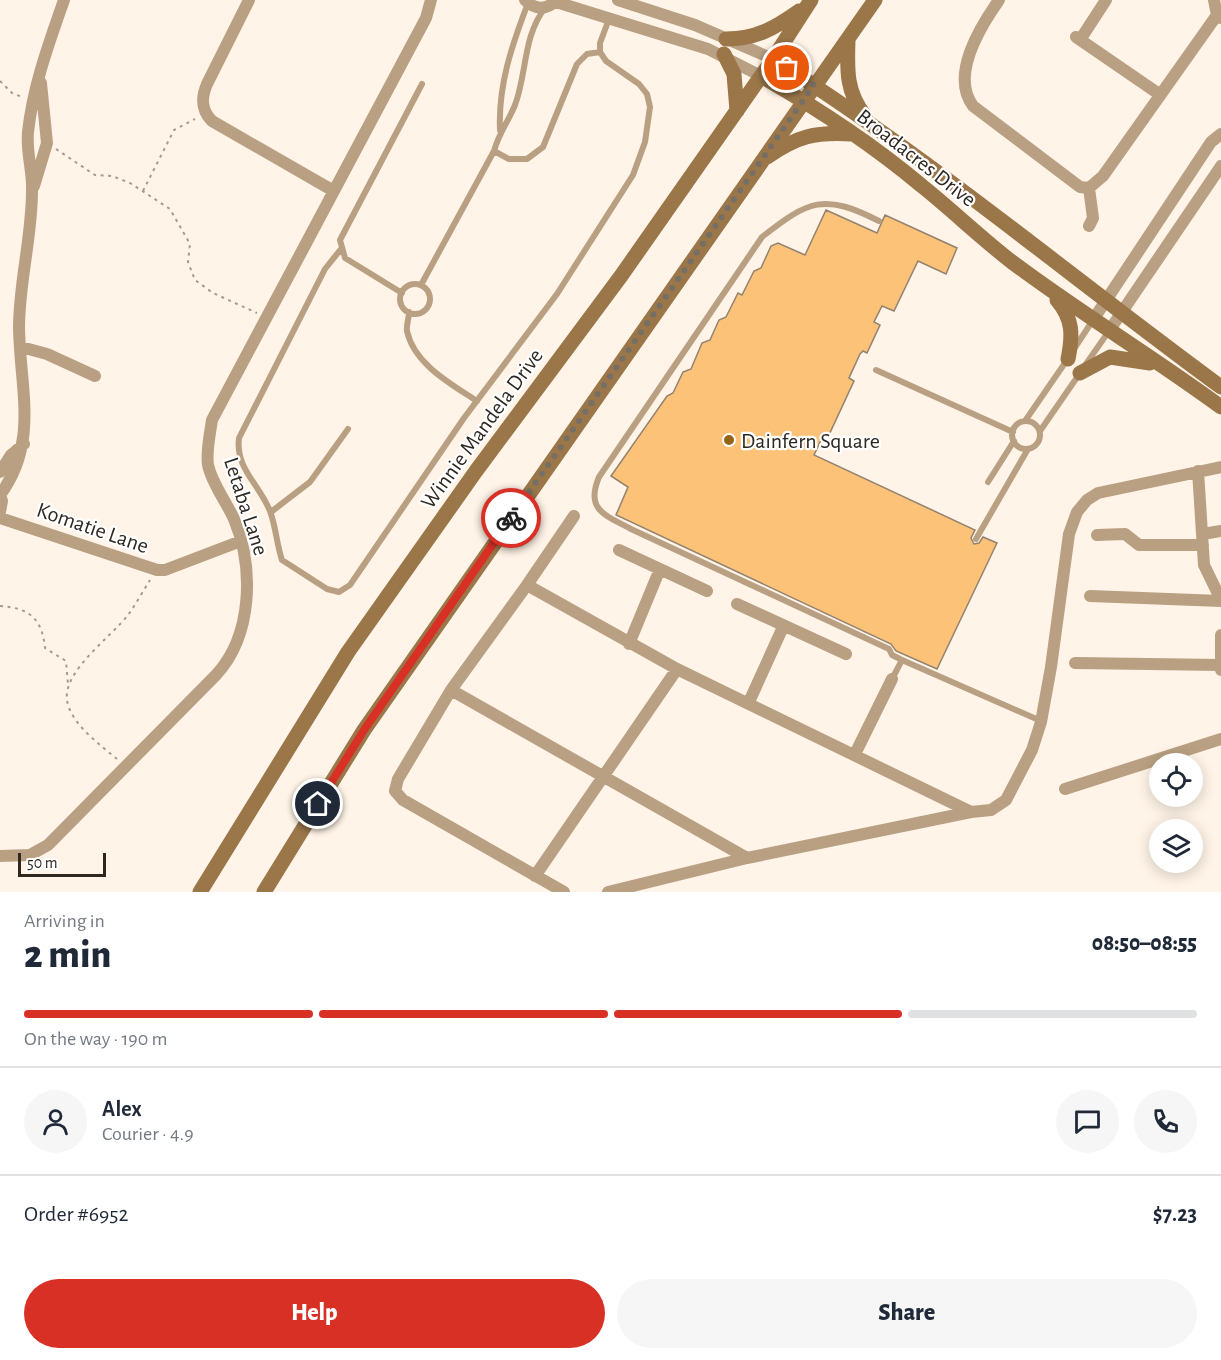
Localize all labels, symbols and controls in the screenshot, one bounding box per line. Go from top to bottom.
pin [761,42,812,93]
icon: bag [770,51,803,84]
street label: Broadacres Drive [853,105,980,211]
street label: Winnie Mandela Drive [417,345,547,513]
place label: Dainfern Square [741,430,880,452]
marker: Dainfern Square [722,433,736,447]
street label: Letaba Lane [220,454,272,558]
courier [481,488,541,548]
street label: Komatie Lane [34,499,151,557]
icon: bike [495,502,528,535]
map controls [1149,753,1203,873]
button: locate [1149,753,1203,807]
pin [292,778,343,829]
icon: home [301,787,334,820]
button: layers [1149,819,1203,873]
scale bar [18,850,106,878]
text: 50 m [27,855,58,871]
text: Arriving in [24,911,105,931]
text: 08:50–08:55 [1092,932,1197,954]
text: 2 min [24,936,111,975]
text: On the way · 190 m [24,1029,168,1049]
button: person [24,1090,87,1153]
button: chat [1056,1090,1119,1153]
button: phone [1134,1090,1197,1153]
text: Alex [102,1098,142,1120]
text: Courier · 4.9 [102,1124,194,1144]
text: Order #6952 [24,1203,129,1225]
text: $7.23 [1153,1203,1197,1225]
button: Help [24,1279,605,1348]
button: Share [617,1279,1197,1348]

